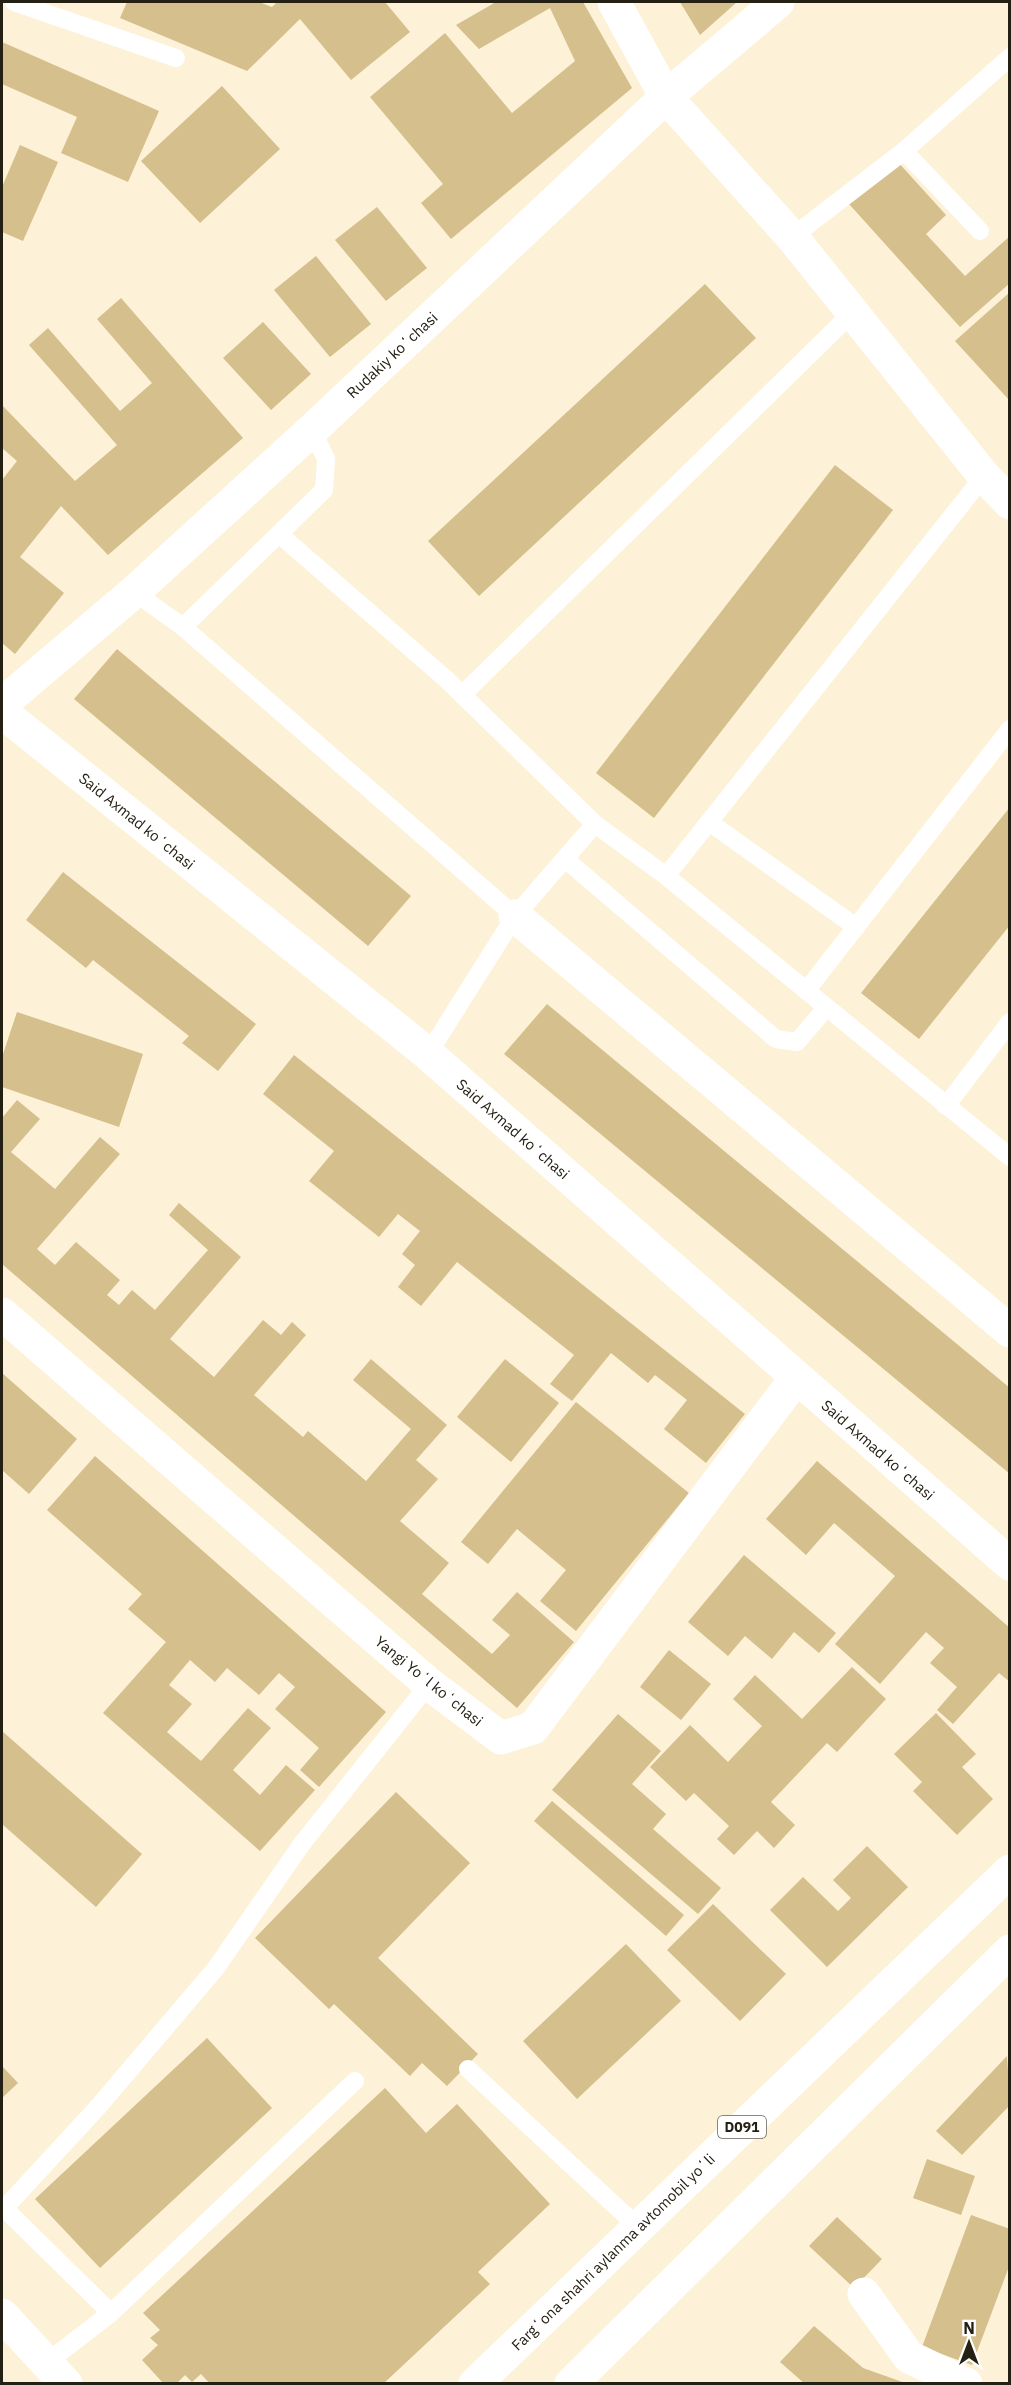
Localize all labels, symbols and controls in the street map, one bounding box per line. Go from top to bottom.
street label: Rudakiy koʻchasi [342,308,442,402]
street label: Said Axmad koʻchasi [75,768,199,874]
street label: Said Axmad koʻchasi [453,1075,573,1183]
street label: Said Axmad koʻchasi [818,1396,938,1504]
street label: Yangi Yoʻl koʻchasi [371,1632,487,1730]
road number: D091 [718,2116,766,2138]
street label: Fargʻona shahri aylanma avtomobil yoʻli [507,2150,719,2354]
north arrow [939,2313,999,2373]
text: N [963,2318,975,2338]

